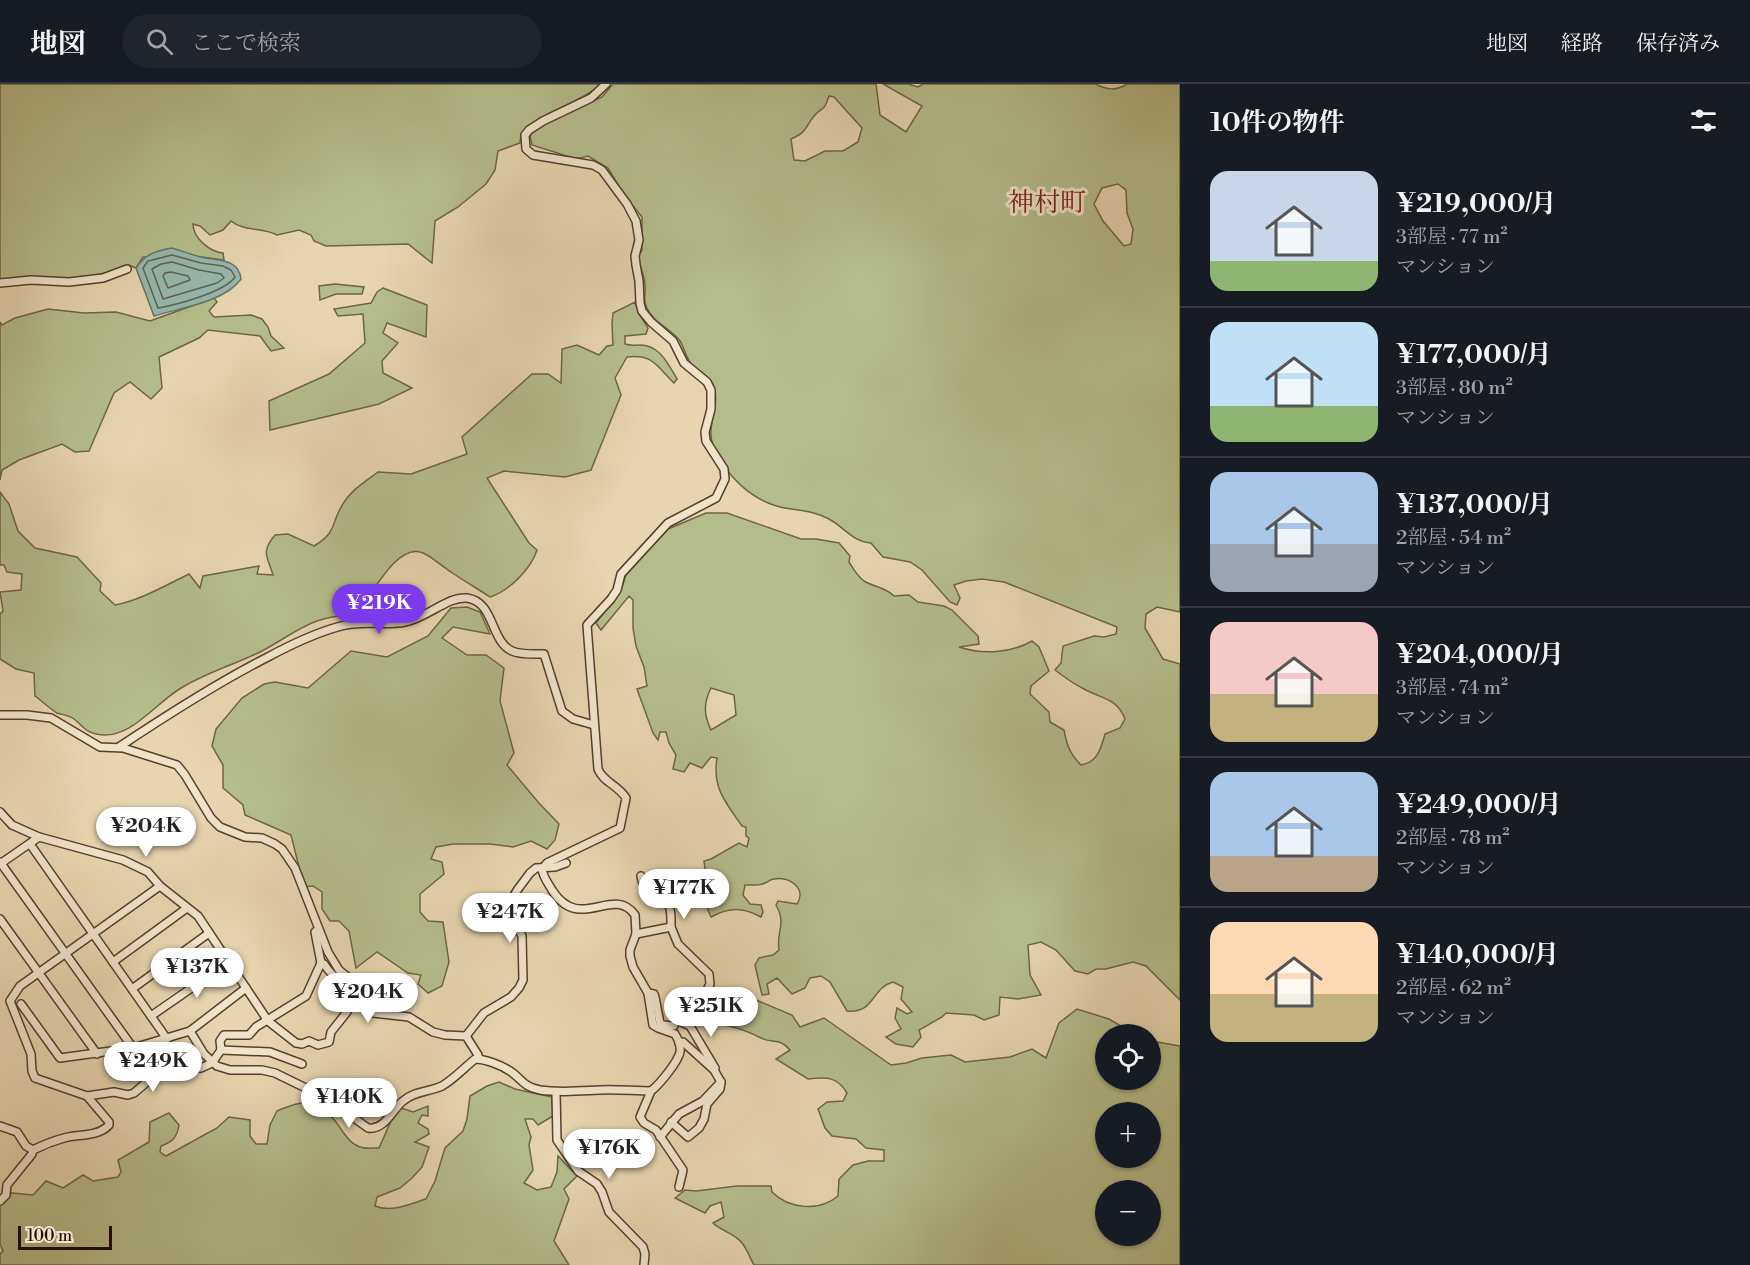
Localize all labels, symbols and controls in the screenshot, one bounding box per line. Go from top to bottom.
search box [122,14,542,68]
icon: search [143,25,176,58]
text: 地図 [30,27,86,62]
text: ここで検索 [191,30,301,57]
text: 地図 [1486,31,1528,57]
text: 経路 [1561,31,1603,57]
text: 保存済み [1636,31,1720,57]
icon: filters [1687,104,1720,137]
text: 10件の物件 [1210,107,1345,139]
district label: 神村町 [1008,187,1086,219]
text: ¥219,000/月 [1396,188,1557,220]
icon: home [1258,195,1330,267]
text: 3部屋 · 77 m² [1396,225,1507,250]
text: マンション [1396,255,1495,280]
text: ¥177,000/月 [1396,339,1552,371]
icon: home [1258,346,1330,418]
text: 3部屋 · 80 m² [1396,376,1513,401]
text: マンション [1396,406,1495,431]
text: ¥137,000/月 [1396,489,1553,521]
icon: home [1258,496,1330,568]
text: 2部屋 · 54 m² [1396,526,1511,551]
text: マンション [1396,556,1495,581]
pin: ¥219K [337,584,421,635]
text: ¥219K [346,591,412,616]
text: ¥204,000/月 [1396,639,1564,671]
icon: home [1258,646,1330,718]
text: 3部屋 · 74 m² [1396,676,1508,701]
text: マンション [1396,706,1495,731]
text: ¥249,000/月 [1396,789,1562,821]
icon: home [1258,796,1330,868]
pin: ¥204K [104,807,188,858]
text: ¥204K [110,814,182,839]
text: 2部屋 · 78 m² [1396,826,1510,851]
text: マンション [1396,856,1495,881]
pin: ¥177K [642,869,726,920]
text: ¥177K [652,876,716,901]
pin: ¥247K [468,893,552,944]
text: ¥247K [476,900,544,925]
text: ¥140,000/月 [1396,939,1559,971]
icon: home [1258,946,1330,1018]
pin: ¥137K [155,948,239,999]
text: ¥137K [165,955,229,980]
pin: ¥204K [326,973,410,1024]
text: 2部屋 · 62 m² [1396,976,1511,1001]
text: ¥204K [332,980,404,1005]
pin: ¥251K [669,987,753,1038]
text: ¥251K [678,994,744,1019]
text: マンション [1396,1006,1495,1031]
map controls [1095,1024,1161,1246]
button: locate [1095,1024,1161,1090]
pin: ¥249K [111,1042,195,1093]
text: ¥249K [118,1049,188,1074]
pin: ¥140K [307,1078,391,1129]
text: ¥140K [315,1085,383,1110]
button: + [1095,1102,1161,1168]
pin: ¥176K [567,1129,651,1180]
text: ¥176K [577,1136,641,1161]
button: − [1095,1180,1161,1246]
scale bar [18,1223,112,1250]
text: 100 m [27,1226,72,1246]

